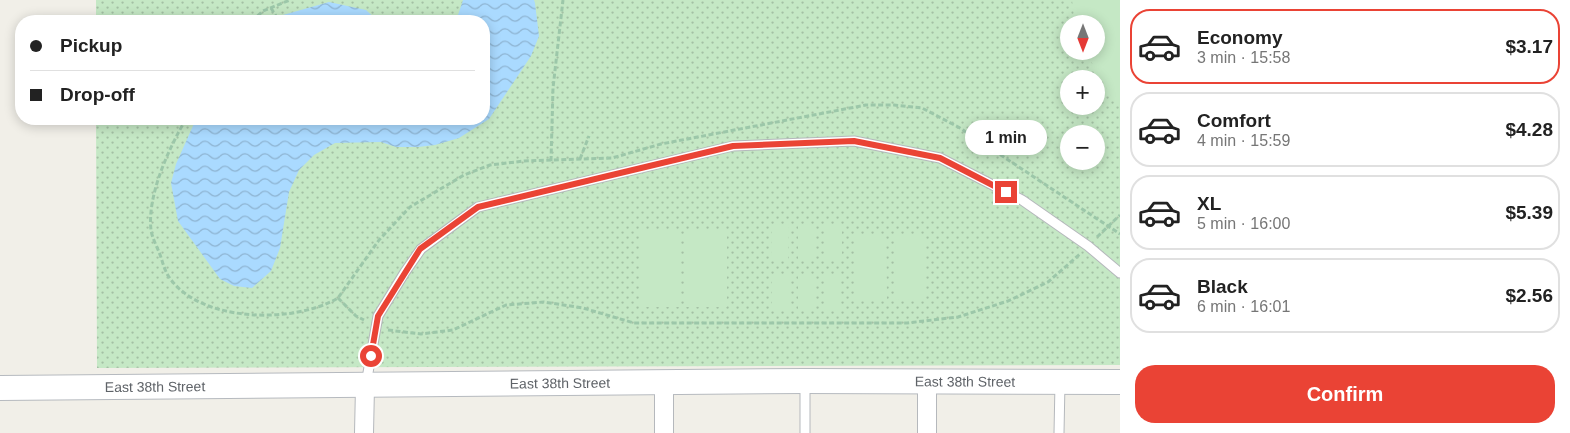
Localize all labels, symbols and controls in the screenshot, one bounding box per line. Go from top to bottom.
north arrow [1060,15,1105,60]
map controls [1060,15,1105,170]
icon: car [1137,24,1182,69]
text: Economy [1197,27,1283,48]
text: Pickup [60,35,122,56]
text: $3.17 [1505,36,1553,57]
text: 3 min · 15:58 [1197,49,1290,66]
button: + [1060,70,1105,115]
text: Drop-off [60,84,135,105]
icon: car [1137,107,1182,152]
text: Comfort [1197,110,1271,131]
text: $4.28 [1505,119,1553,140]
callout: 1 min [965,120,1047,154]
button: − [1060,125,1105,170]
text: 1 min [985,129,1027,146]
text: 4 min · 15:59 [1197,132,1290,149]
route end [995,181,1017,203]
icon: car [1137,190,1182,235]
text: XL [1197,193,1221,214]
text: $5.39 [1505,202,1553,223]
text: 5 min · 16:00 [1197,215,1290,232]
icon: car [1137,273,1182,318]
text: Black [1197,276,1248,297]
text: $2.56 [1505,285,1553,306]
text: 6 min · 16:01 [1197,298,1290,315]
route start [360,345,382,367]
button: Confirm [1135,365,1555,423]
street label: East 38th Street [915,373,1015,390]
street label: East 38th Street [510,375,610,392]
street label: East 38th Street [105,378,205,395]

